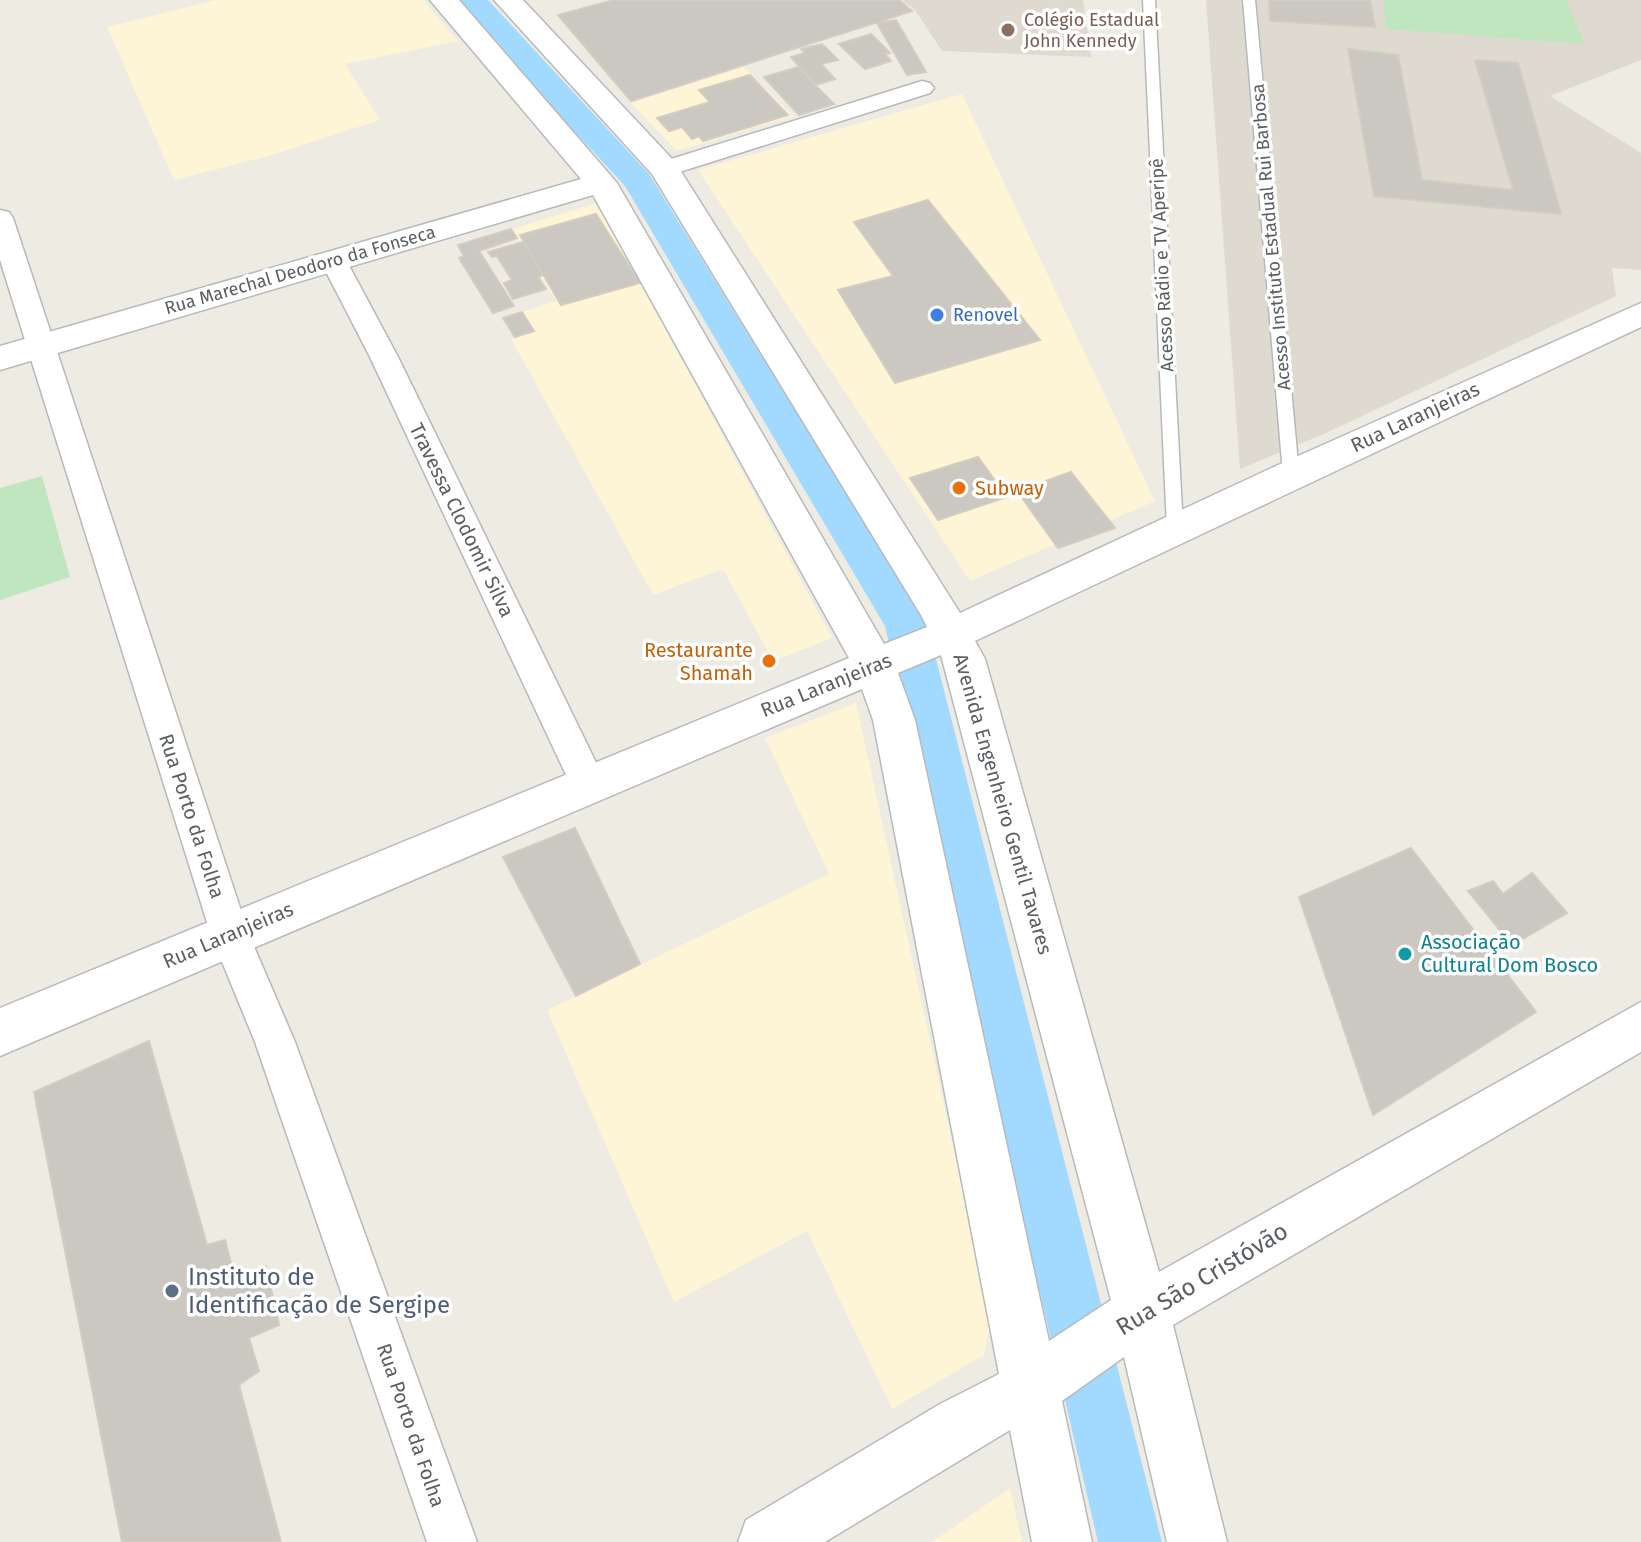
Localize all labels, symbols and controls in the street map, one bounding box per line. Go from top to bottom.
place label: Colégio Estadual John Kennedy [1024,9,1159,52]
marker: Colégio Estadual John Kennedy [999,21,1017,39]
street label: Acesso Instituto Estadual Rui Barbosa [1247,83,1295,391]
street label: Acesso Rádio e TV Aperipê [1145,158,1179,372]
street label: Rua Marechal Deodoro da Fonseca [162,221,438,319]
place label: Renovel [953,304,1018,326]
marker: Renovel [928,306,946,324]
street label: Rua Laranjeiras [1347,377,1483,457]
street label: Travessa Clodomir Silva [405,419,519,621]
place label: Subway [975,476,1044,500]
marker: Subway [950,479,968,497]
place label: Restaurante Shamah [644,638,753,685]
street label: Rua Laranjeiras [757,648,895,722]
street label: Avenida Engenheiro Gentil Tavares [948,651,1058,957]
marker: Restaurante Shamah [760,652,778,670]
street label: Rua Porto da Folha [154,731,230,901]
street label: Rua Laranjeiras [159,897,297,973]
place label: Associação Cultural Dom Bosco [1421,930,1598,977]
marker: Associação Cultural Dom Bosco [1396,945,1414,963]
street label: Rua São Cristóvão [1111,1217,1293,1341]
place label: Instituto de Identificação de Sergipe [188,1263,450,1319]
marker: Instituto de Identificação de Sergipe [163,1282,181,1300]
street label: Rua Porto da Folha [372,1340,450,1510]

